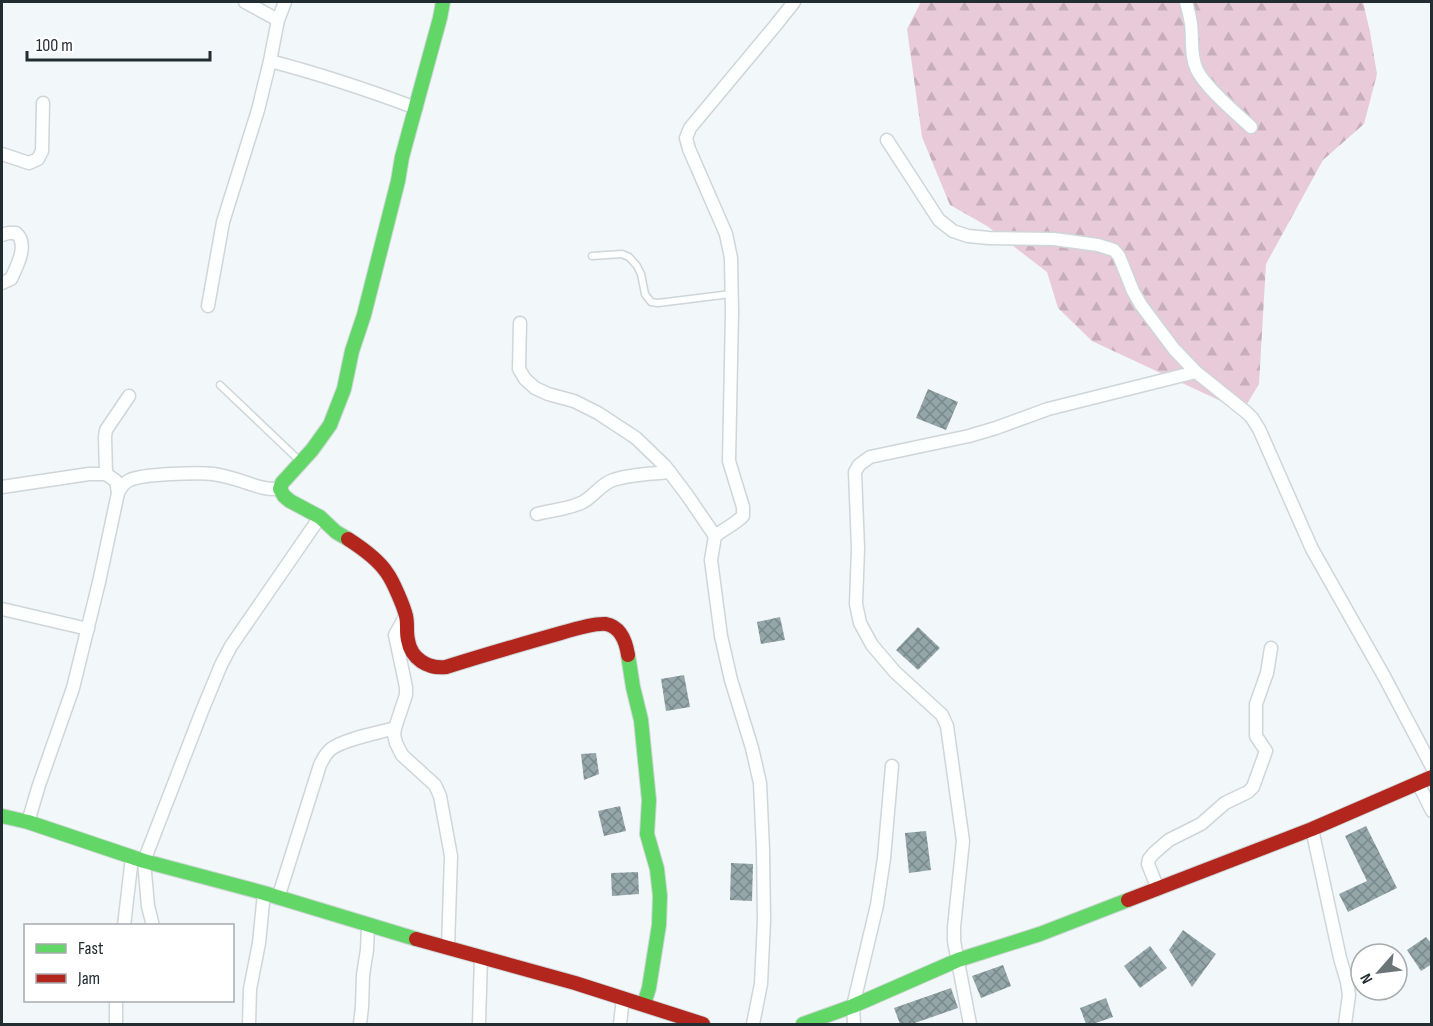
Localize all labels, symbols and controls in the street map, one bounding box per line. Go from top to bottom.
scale bar [27,24,210,62]
text: 100 m [36,35,73,56]
legend [24,924,234,1002]
text: Fast [78,938,104,959]
north arrow [1349,942,1409,1002]
text: Jam [77,968,100,989]
text: N [1357,970,1377,987]

